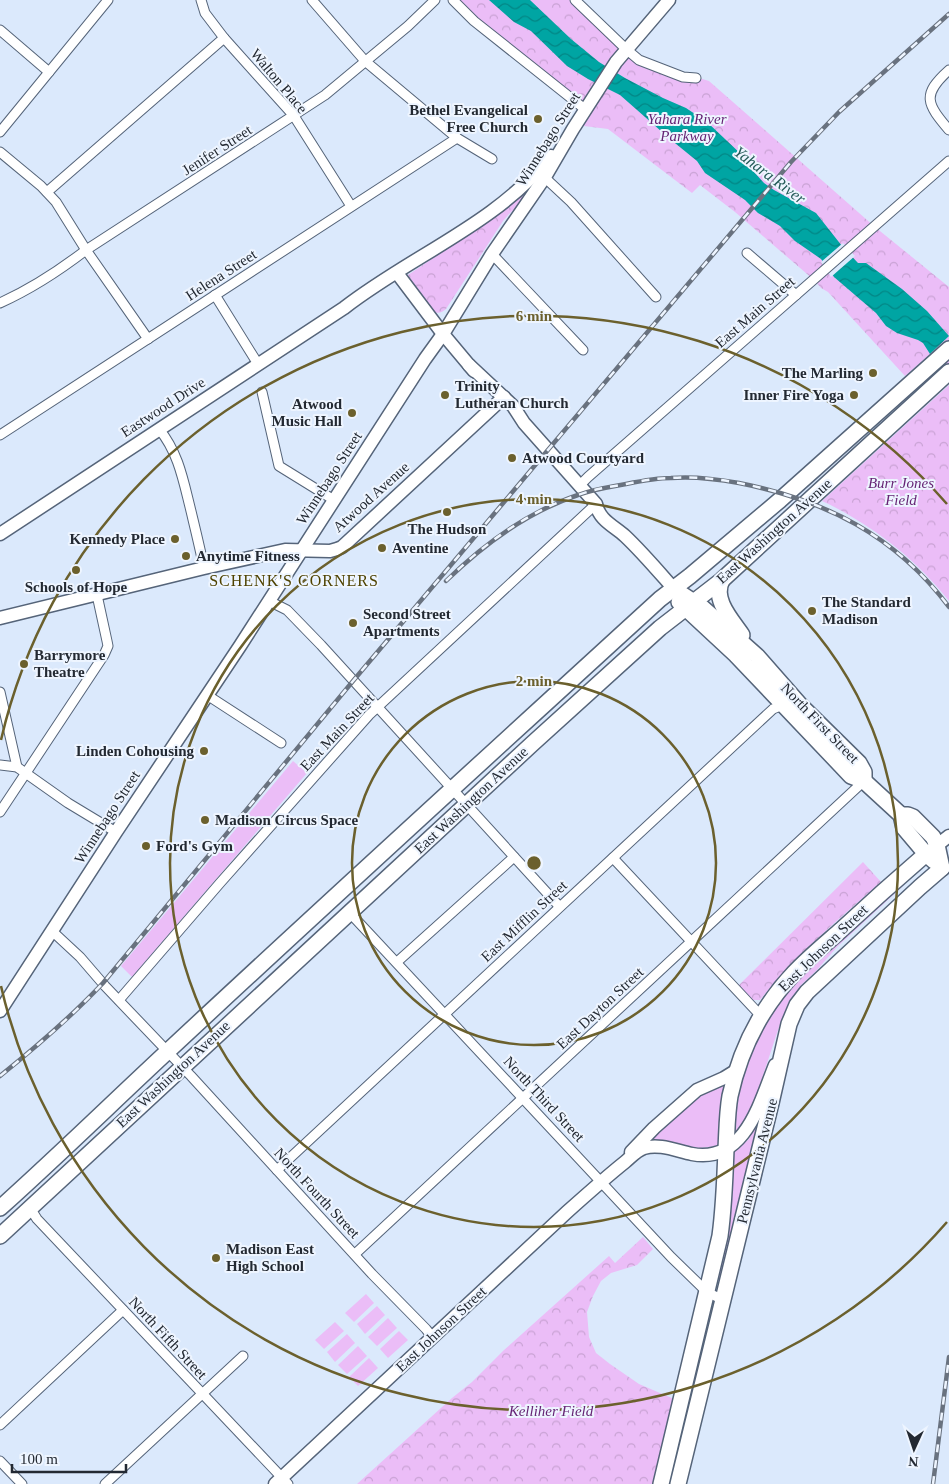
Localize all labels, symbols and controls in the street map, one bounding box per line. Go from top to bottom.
street label: Walton Place [247,46,311,117]
street label: Winnebago Street [513,89,584,189]
place label: Bethel Evangelical Free Church [409,102,529,135]
park label: Yahara River Parkway [647,111,727,144]
marker: Bethel Evangelical Free Church [532,113,544,125]
street label: Jenifer Street [179,121,255,178]
water label: Yahara River [731,143,809,208]
street label: Helena Street [183,246,260,304]
street label: East Main Street [712,273,799,351]
text: 6 min [516,308,553,324]
place label: The Marling [782,365,863,381]
marker: The Marling [867,367,879,379]
street label: Eastwood Drive [118,374,208,440]
place label: Trinity Lutheran Church [455,378,569,411]
place label: Inner Fire Yoga [743,387,844,403]
marker: Trinity Lutheran Church [439,389,451,401]
marker: Inner Fire Yoga [848,389,860,401]
place label: Atwood Music Hall [272,396,343,429]
marker: Atwood Music Hall [346,407,358,419]
street label: Winnebago Street [293,428,365,527]
place label: Atwood Courtyard [522,450,645,466]
marker: Atwood Courtyard [506,452,518,464]
street label: Atwood Avenue [330,458,413,535]
street label: East Washington Avenue [713,475,835,587]
park label: Burr Jones Field [868,475,934,508]
text: 4 min [516,491,553,507]
marker: The Hudson [441,506,453,518]
place label: The Hudson [408,521,487,537]
place label: Kennedy Place [70,531,165,547]
marker: Kennedy Place [169,533,181,545]
place label: Aventine [392,540,449,556]
marker: Aventine [376,542,388,554]
place label: Anytime Fitness [196,548,300,564]
marker: Anytime Fitness [180,550,192,562]
marker: Schools of Hope [70,564,82,576]
district label: SCHENK'S CORNERS [209,572,379,589]
place label: Schools of Hope [25,579,128,595]
place label: The Standard Madison [822,594,911,627]
marker: The Standard Madison [806,605,818,617]
place label: Second Street Apartments [363,606,451,639]
marker: Second Street Apartments [347,617,359,629]
place label: Barrymore Theatre [34,647,106,680]
marker: Barrymore Theatre [18,658,30,670]
text: 2 min [516,673,553,689]
street label: North First Street [778,680,863,767]
street label: East Main Street [297,689,378,774]
place label: Linden Cohousing [76,743,194,759]
street label: East Washington Avenue [411,743,531,857]
marker: Linden Cohousing [198,745,210,757]
street label: Winnebago Street [71,767,143,866]
place label: Madison Circus Space [215,812,358,828]
marker: Madison Circus Space [199,814,211,826]
place label: Ford's Gym [156,838,234,854]
marker: Ford's Gym [140,840,152,852]
centre of rings [525,854,543,872]
street label: East Mifflin Street [478,877,571,965]
street label: East Johnson Street [775,901,871,995]
street label: East Dayton Street [553,963,647,1052]
street label: East Washington Avenue [113,1017,233,1131]
street label: North Third Street [500,1053,588,1145]
street label: Pennsylvania Avenue [734,1096,780,1225]
street label: North Fourth Street [271,1145,363,1242]
place label: Madison East High School [226,1241,314,1274]
marker: Madison East High School [210,1252,222,1264]
street label: East Johnson Street [393,1283,490,1375]
street label: North Fifth Street [126,1294,211,1383]
park label: Kelliher Field [508,1403,594,1419]
north arrow [889,1424,939,1474]
scale bar [12,1442,126,1474]
text: 100 m [20,1451,58,1467]
text: N [908,1454,919,1469]

